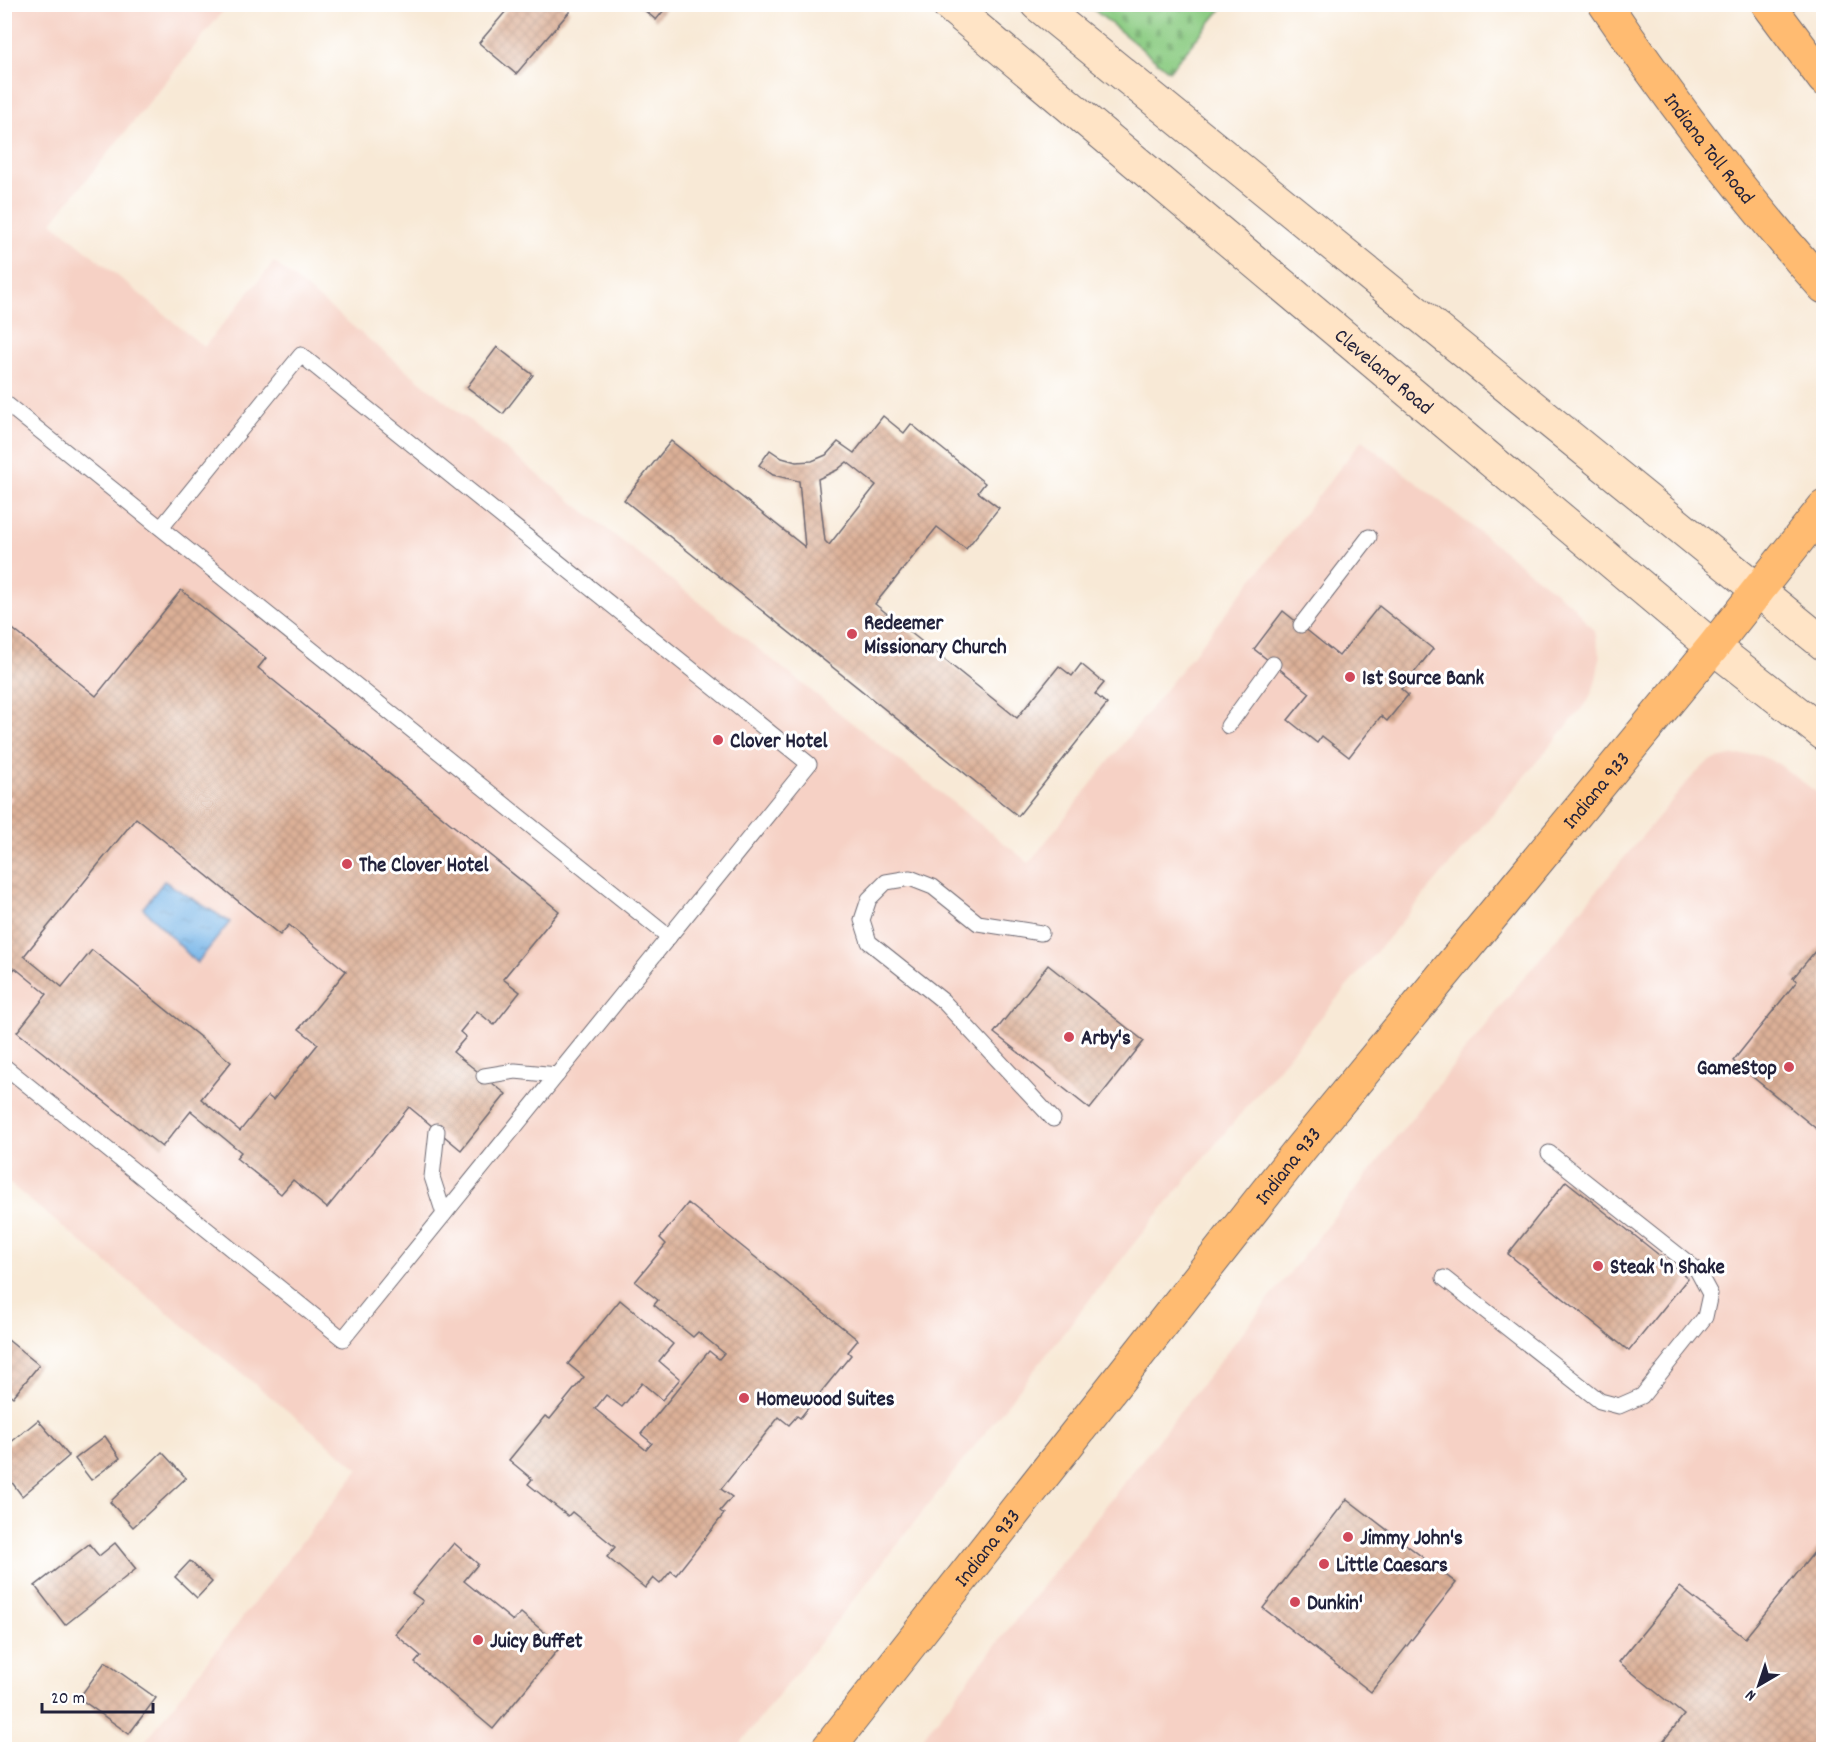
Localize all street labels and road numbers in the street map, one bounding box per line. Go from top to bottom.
street label: Indiana Toll Road [1654,88,1760,212]
street label: Cleveland Road [1326,323,1438,424]
street label: Indiana 933 [1557,746,1639,837]
street label: Indiana 933 [1249,1122,1330,1213]
street label: Indiana 933 [949,1504,1029,1595]

